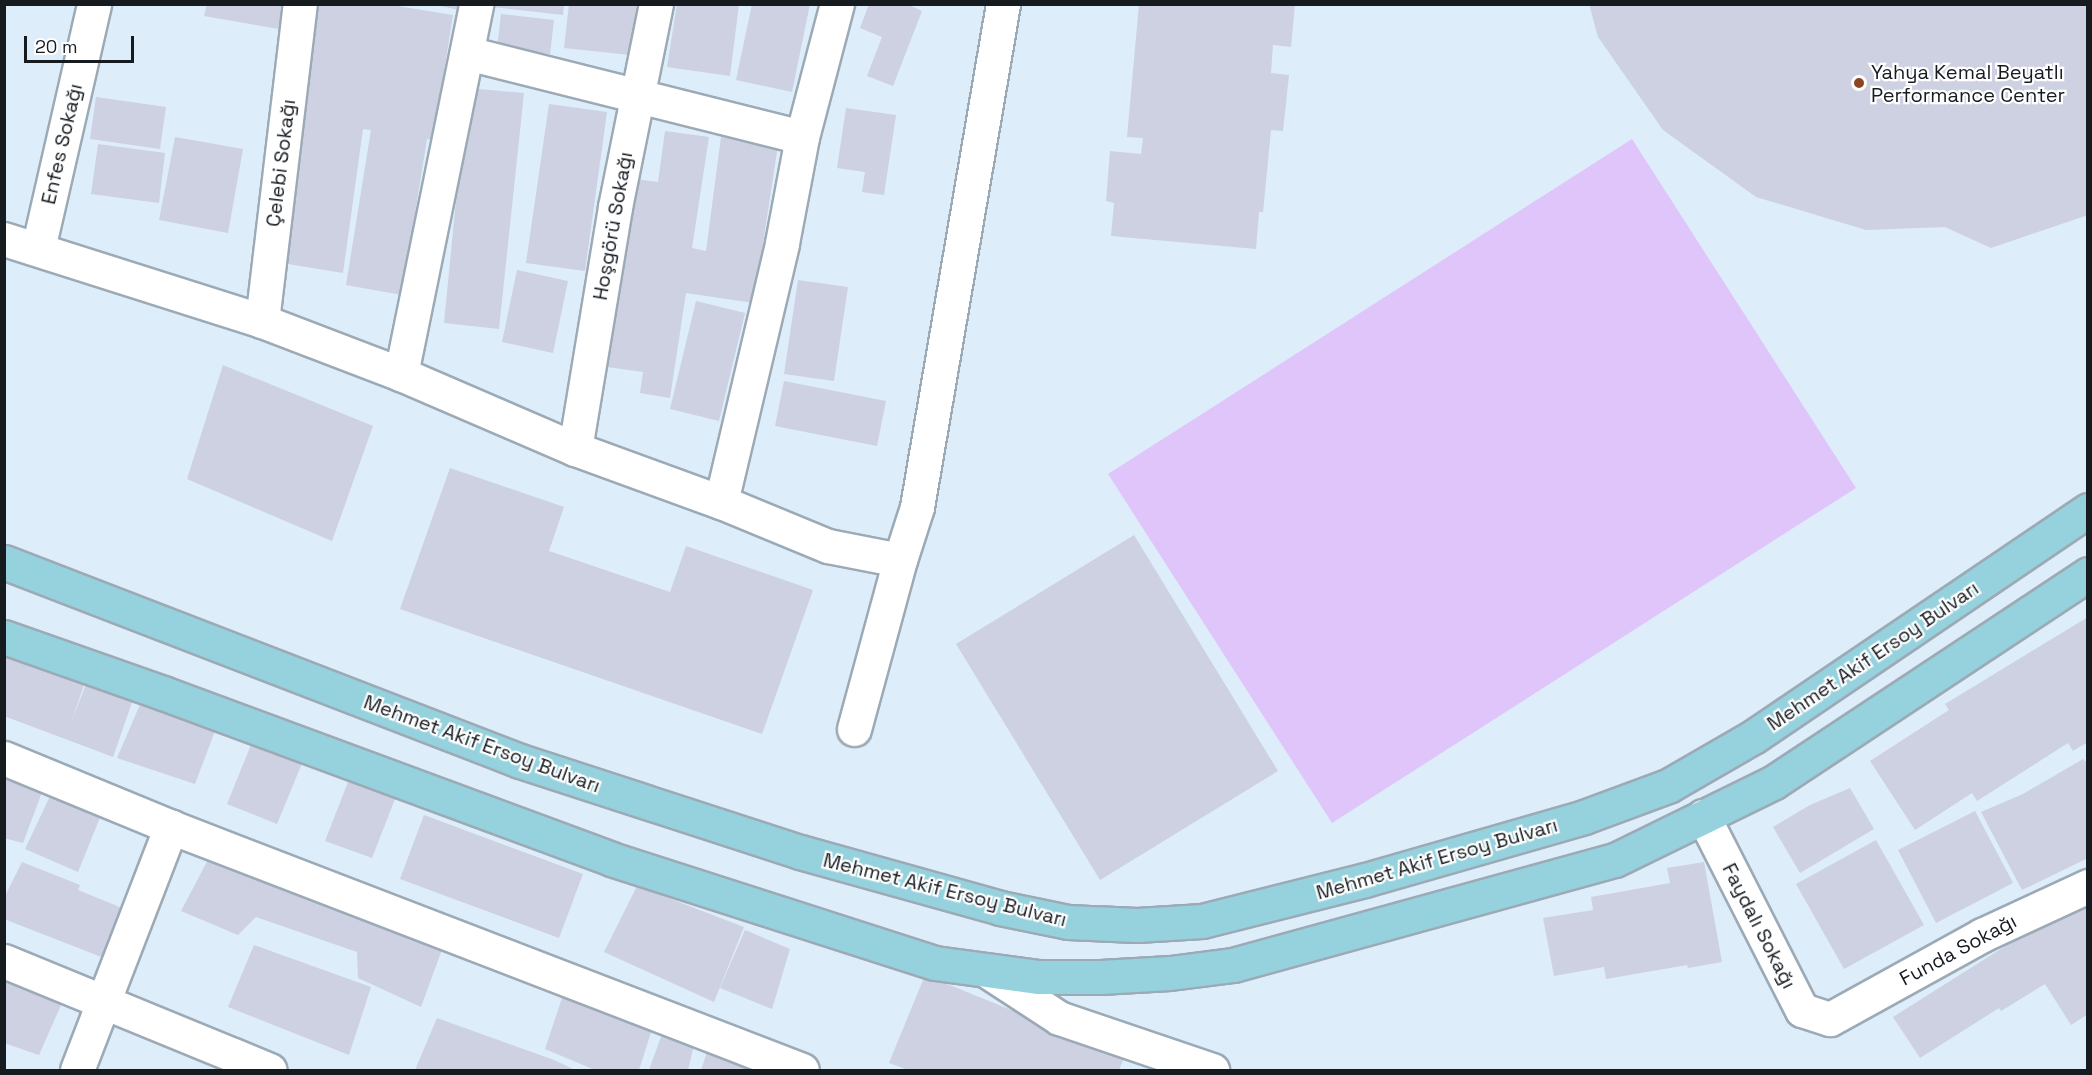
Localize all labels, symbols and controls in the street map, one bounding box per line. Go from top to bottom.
scale bar [27,24,136,62]
text: 20 m [35,35,78,58]
place label: Yahya Kemal Beyatlı Performance Center [1871,60,2065,107]
marker: Yahya Kemal Beyatlı Performance Center [1852,76,1866,90]
street label: Enfes Sokağı [36,81,88,207]
street label: Çelebi Sokağı [261,98,301,228]
street label: Hoşgörü Sokağı [588,150,638,302]
street label: Mehmet Akif Ersoy Bulvarı [1763,576,1983,736]
street label: Mehmet Akif Ersoy Bulvarı [360,690,604,798]
street label: Mehmet Akif Ersoy Bulvarı [1313,813,1561,905]
street label: Mehmet Akif Ersoy Bulvarı [821,848,1069,932]
street label: Faydalı Sokağı [1717,859,1801,993]
street label: Funda Sokağı [1895,909,2021,991]

